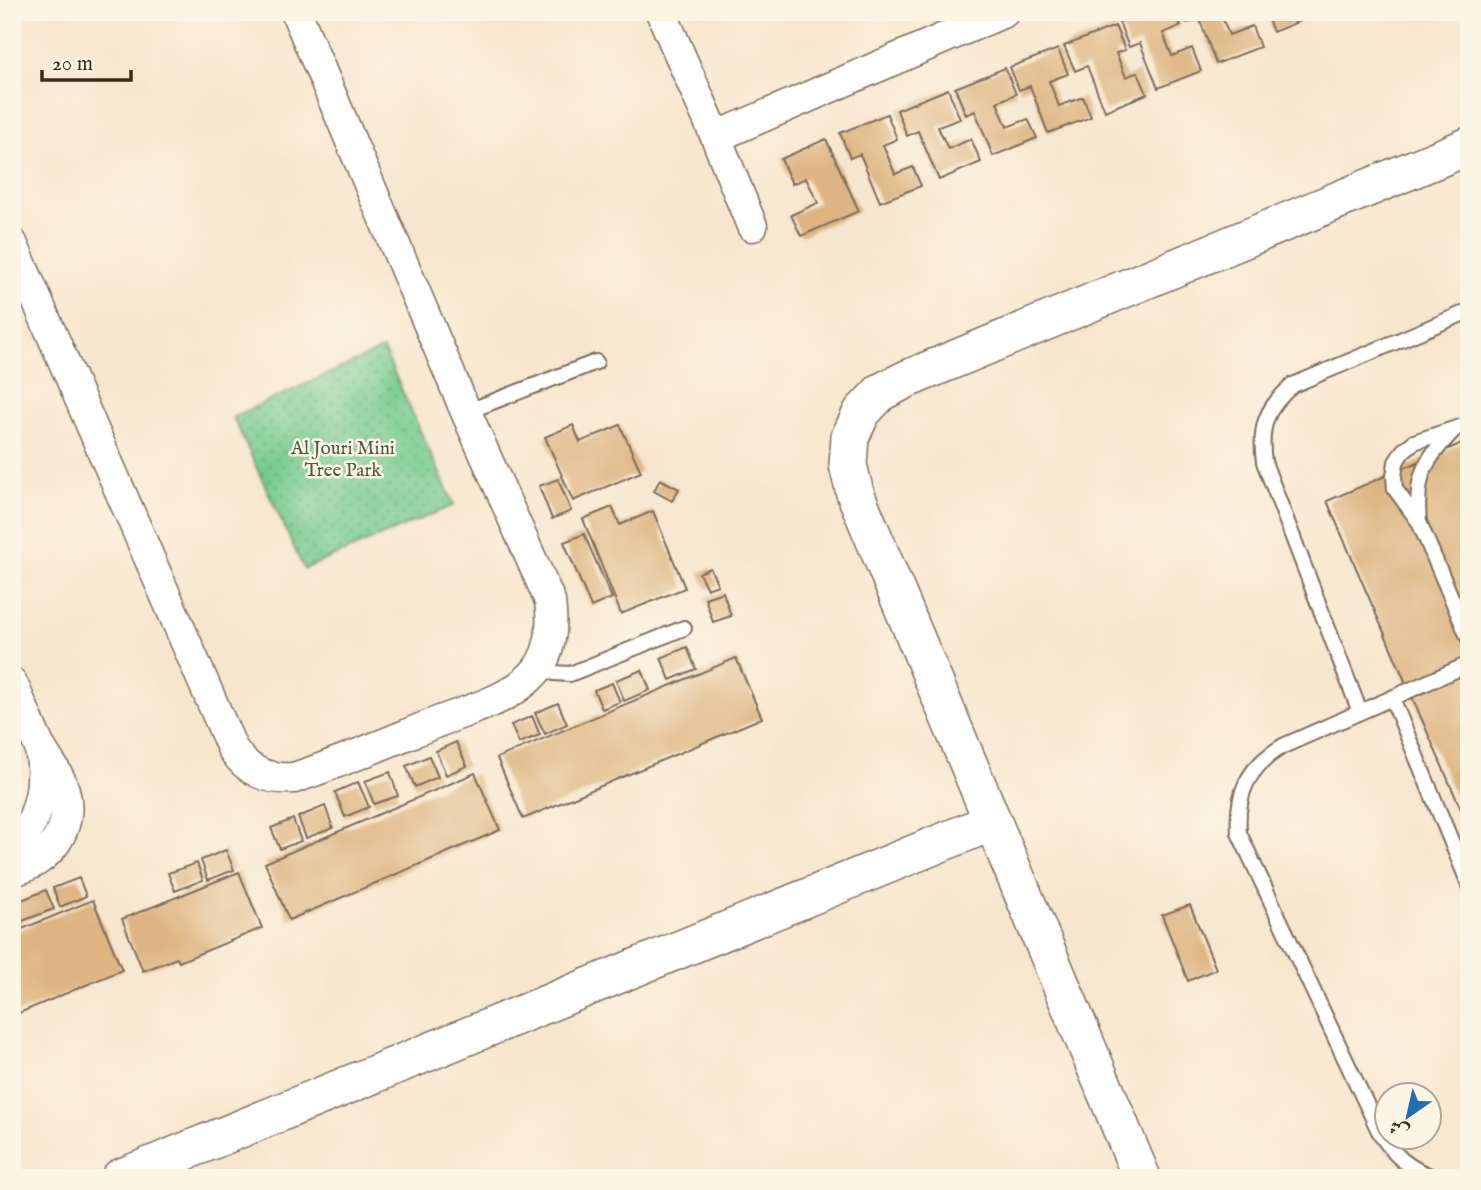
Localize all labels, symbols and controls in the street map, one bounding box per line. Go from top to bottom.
scale bar [42,38,131,82]
text: 20 m [52,51,93,78]
park label: Al Jouri Mini Tree Park [290,437,395,483]
north arrow [1372,1082,1442,1152]
text: ش [1385,1113,1414,1144]

